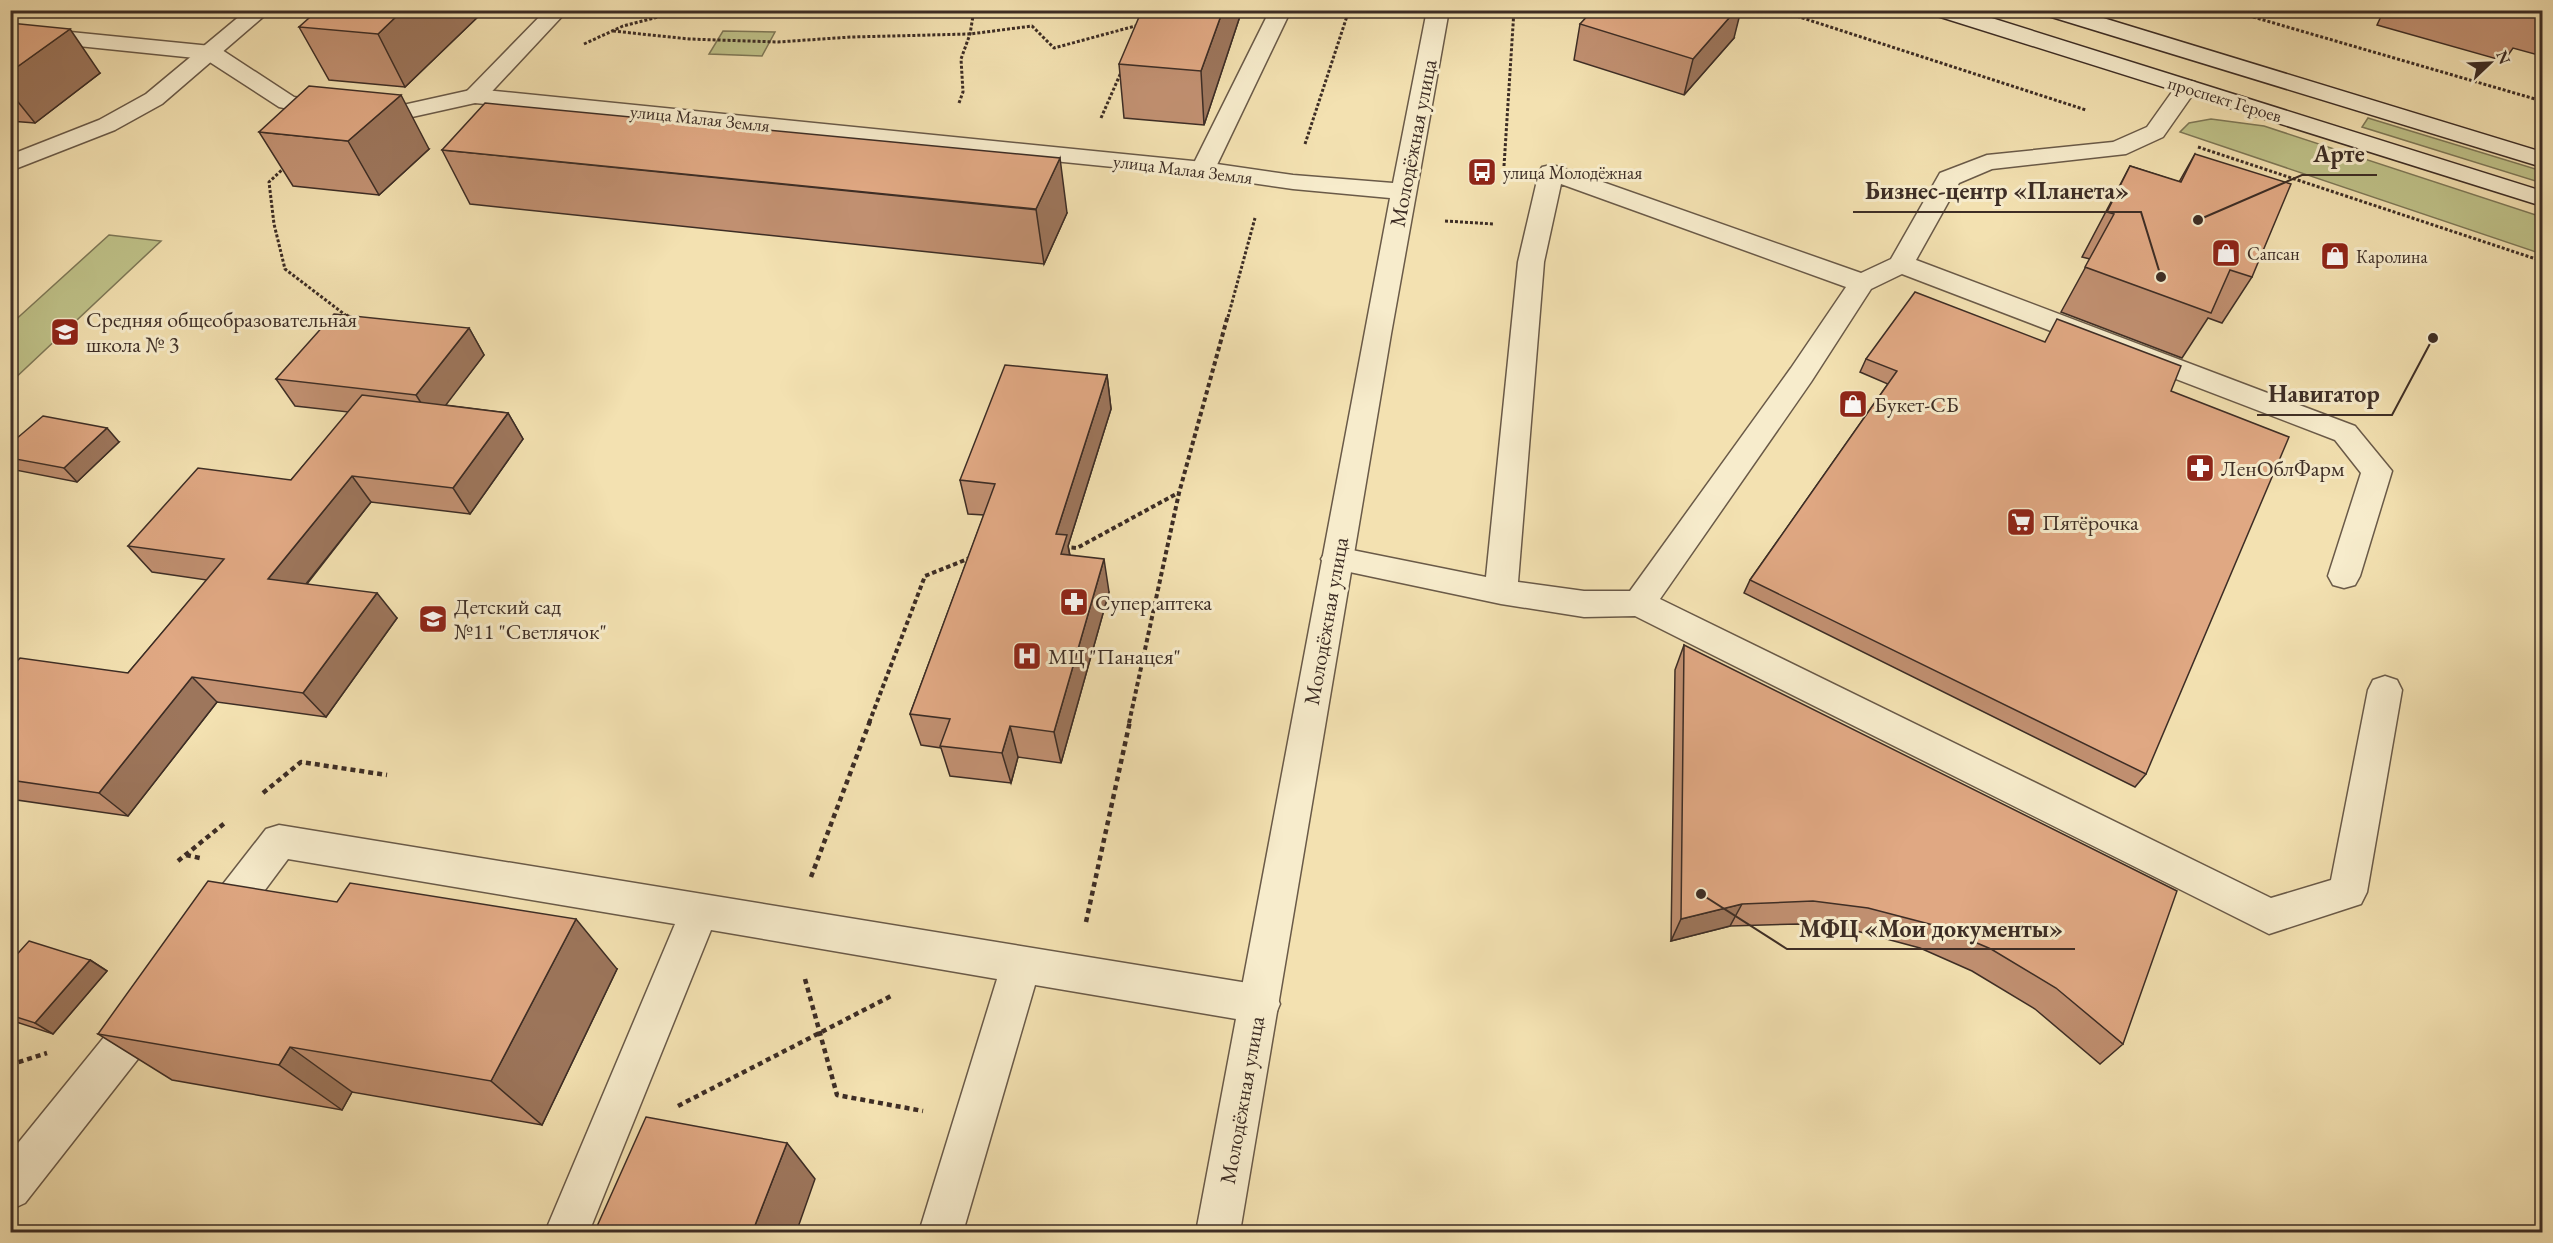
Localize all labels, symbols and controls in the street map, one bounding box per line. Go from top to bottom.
north arrow [2460,33,2520,93]
text: N [2491,47,2516,67]
street label: Молодёжная улица [1383,56,1444,229]
street label: проспект Героев [2165,71,2285,127]
street label: улица Малая Земля [629,99,771,137]
callout: Арте [2302,133,2377,175]
text: Арте [2312,138,2365,169]
street label: улица Малая Земля [1112,149,1254,189]
bus stop icon: улица Молодёжная [1466,156,1498,188]
place label: улица Молодёжная [1503,161,1642,184]
callout: Бизнес-центр «Планета» [1853,170,2141,212]
text: Бизнес-центр «Планета» [1865,175,2129,206]
shop icon: Сапсан [2210,237,2242,269]
shop icon: Каролина [2319,240,2351,272]
place label: Сапсан [2247,242,2300,265]
place label: Каролина [2356,245,2428,268]
place label: Средняя общеобразовательная школа № 3 [86,305,357,359]
school or university icon: Средняя общеобразовательная школа № 3 [49,316,81,348]
callout: Навигатор [2257,373,2392,415]
text: Навигатор [2268,378,2380,409]
shop icon: Букет-СБ [1837,388,1869,420]
place label: Букет-СБ [1874,390,1959,419]
pharmacy icon: ЛенОблФарм [2184,452,2216,484]
place label: ЛенОблФарм [2221,454,2345,483]
supermarket icon: Пятёрочка [2005,506,2037,538]
place label: Пятёрочка [2042,508,2139,537]
street label: Молодёжная улица [1297,534,1355,707]
pharmacy icon: Супер аптека [1058,586,1090,618]
place label: Супер аптека [1095,588,1212,617]
place label: Детский сад №11 "Светлячок" [454,592,607,646]
school or university icon: Детский сад №11 "Светлячок" [417,603,449,635]
hospital icon: МЦ "Панацея" [1011,640,1043,672]
place label: МЦ "Панацея" [1048,642,1181,671]
callout: МФЦ «Мои документы» [1787,907,2075,949]
text: МФЦ «Мои документы» [1799,913,2063,945]
street label: Молодёжная улица [1213,1013,1271,1186]

